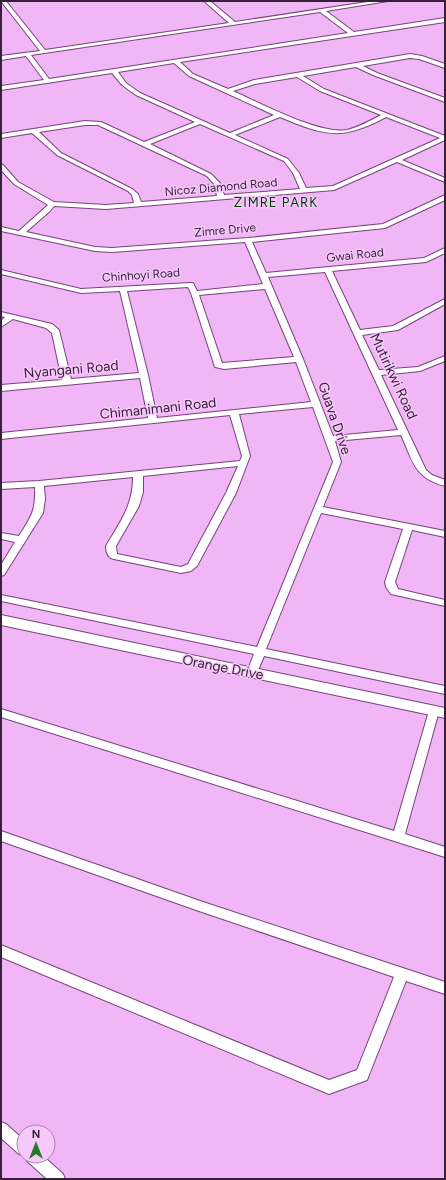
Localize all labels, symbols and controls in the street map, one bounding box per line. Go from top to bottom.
street label: Nicoz Diamond Road [164,175,278,199]
district label: ZIMRE PARK [234,195,318,210]
street label: Zimre Drive [194,220,257,240]
street label: Gwai Road [325,245,385,265]
street label: Chinhoyi Road [102,265,180,285]
street label: Mutirikwi Road [366,331,421,422]
street label: Nyangani Road [23,357,119,382]
street label: Guava Drive [314,380,355,457]
street label: Chimanimani Road [99,394,217,423]
street label: Orange Drive [181,651,265,684]
north arrow [16,1124,56,1164]
text: N [32,1128,40,1141]

